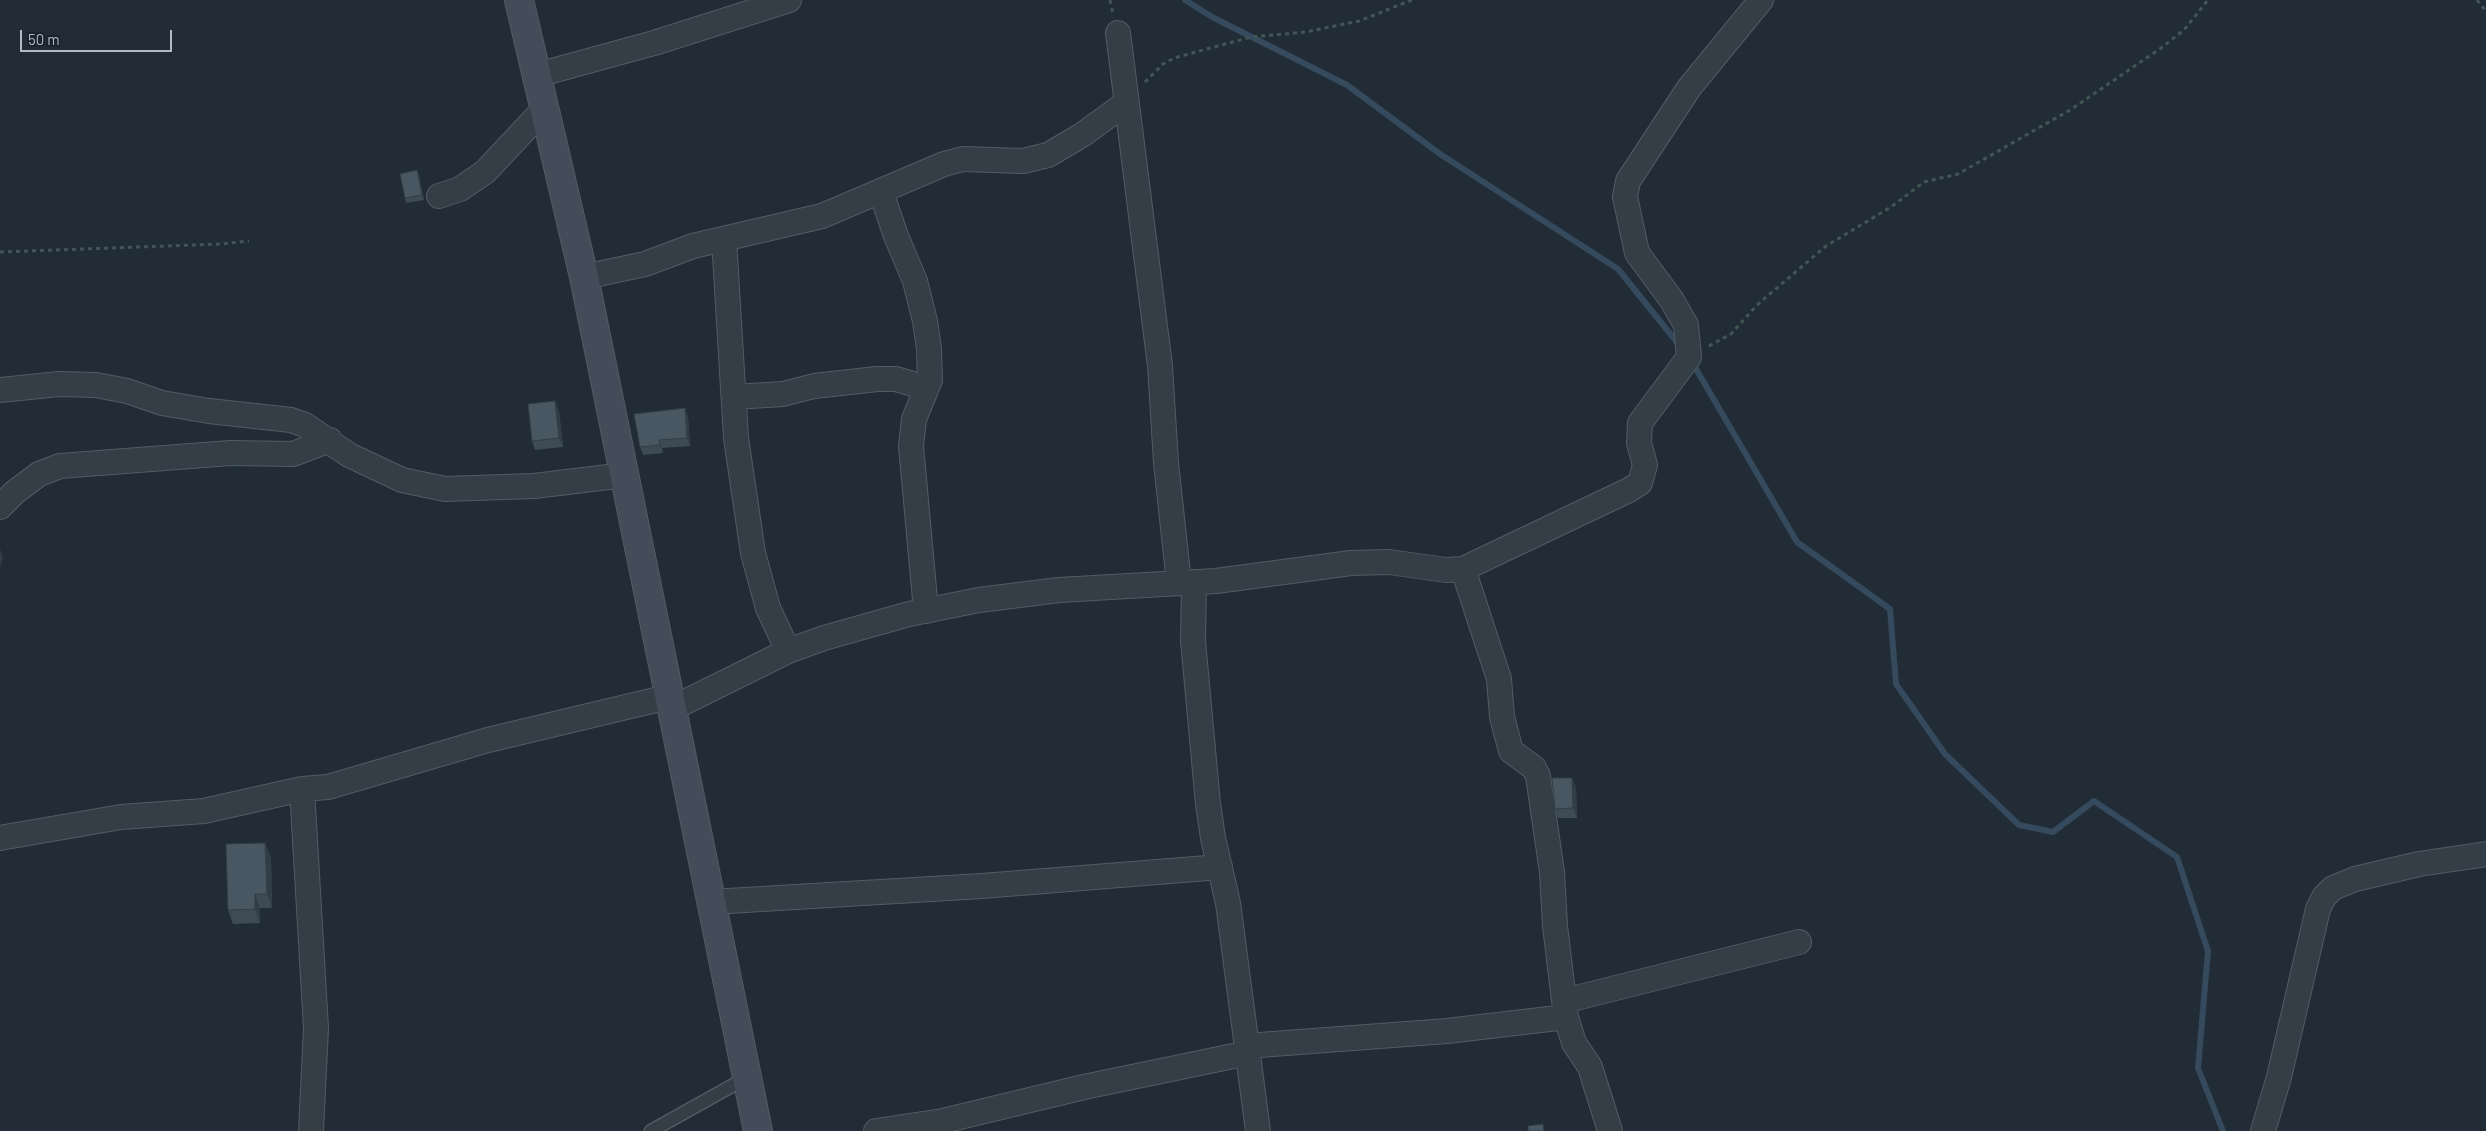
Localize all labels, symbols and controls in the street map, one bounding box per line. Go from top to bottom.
scale bar [22,20,175,52]
text: 50 m [28,30,60,48]

